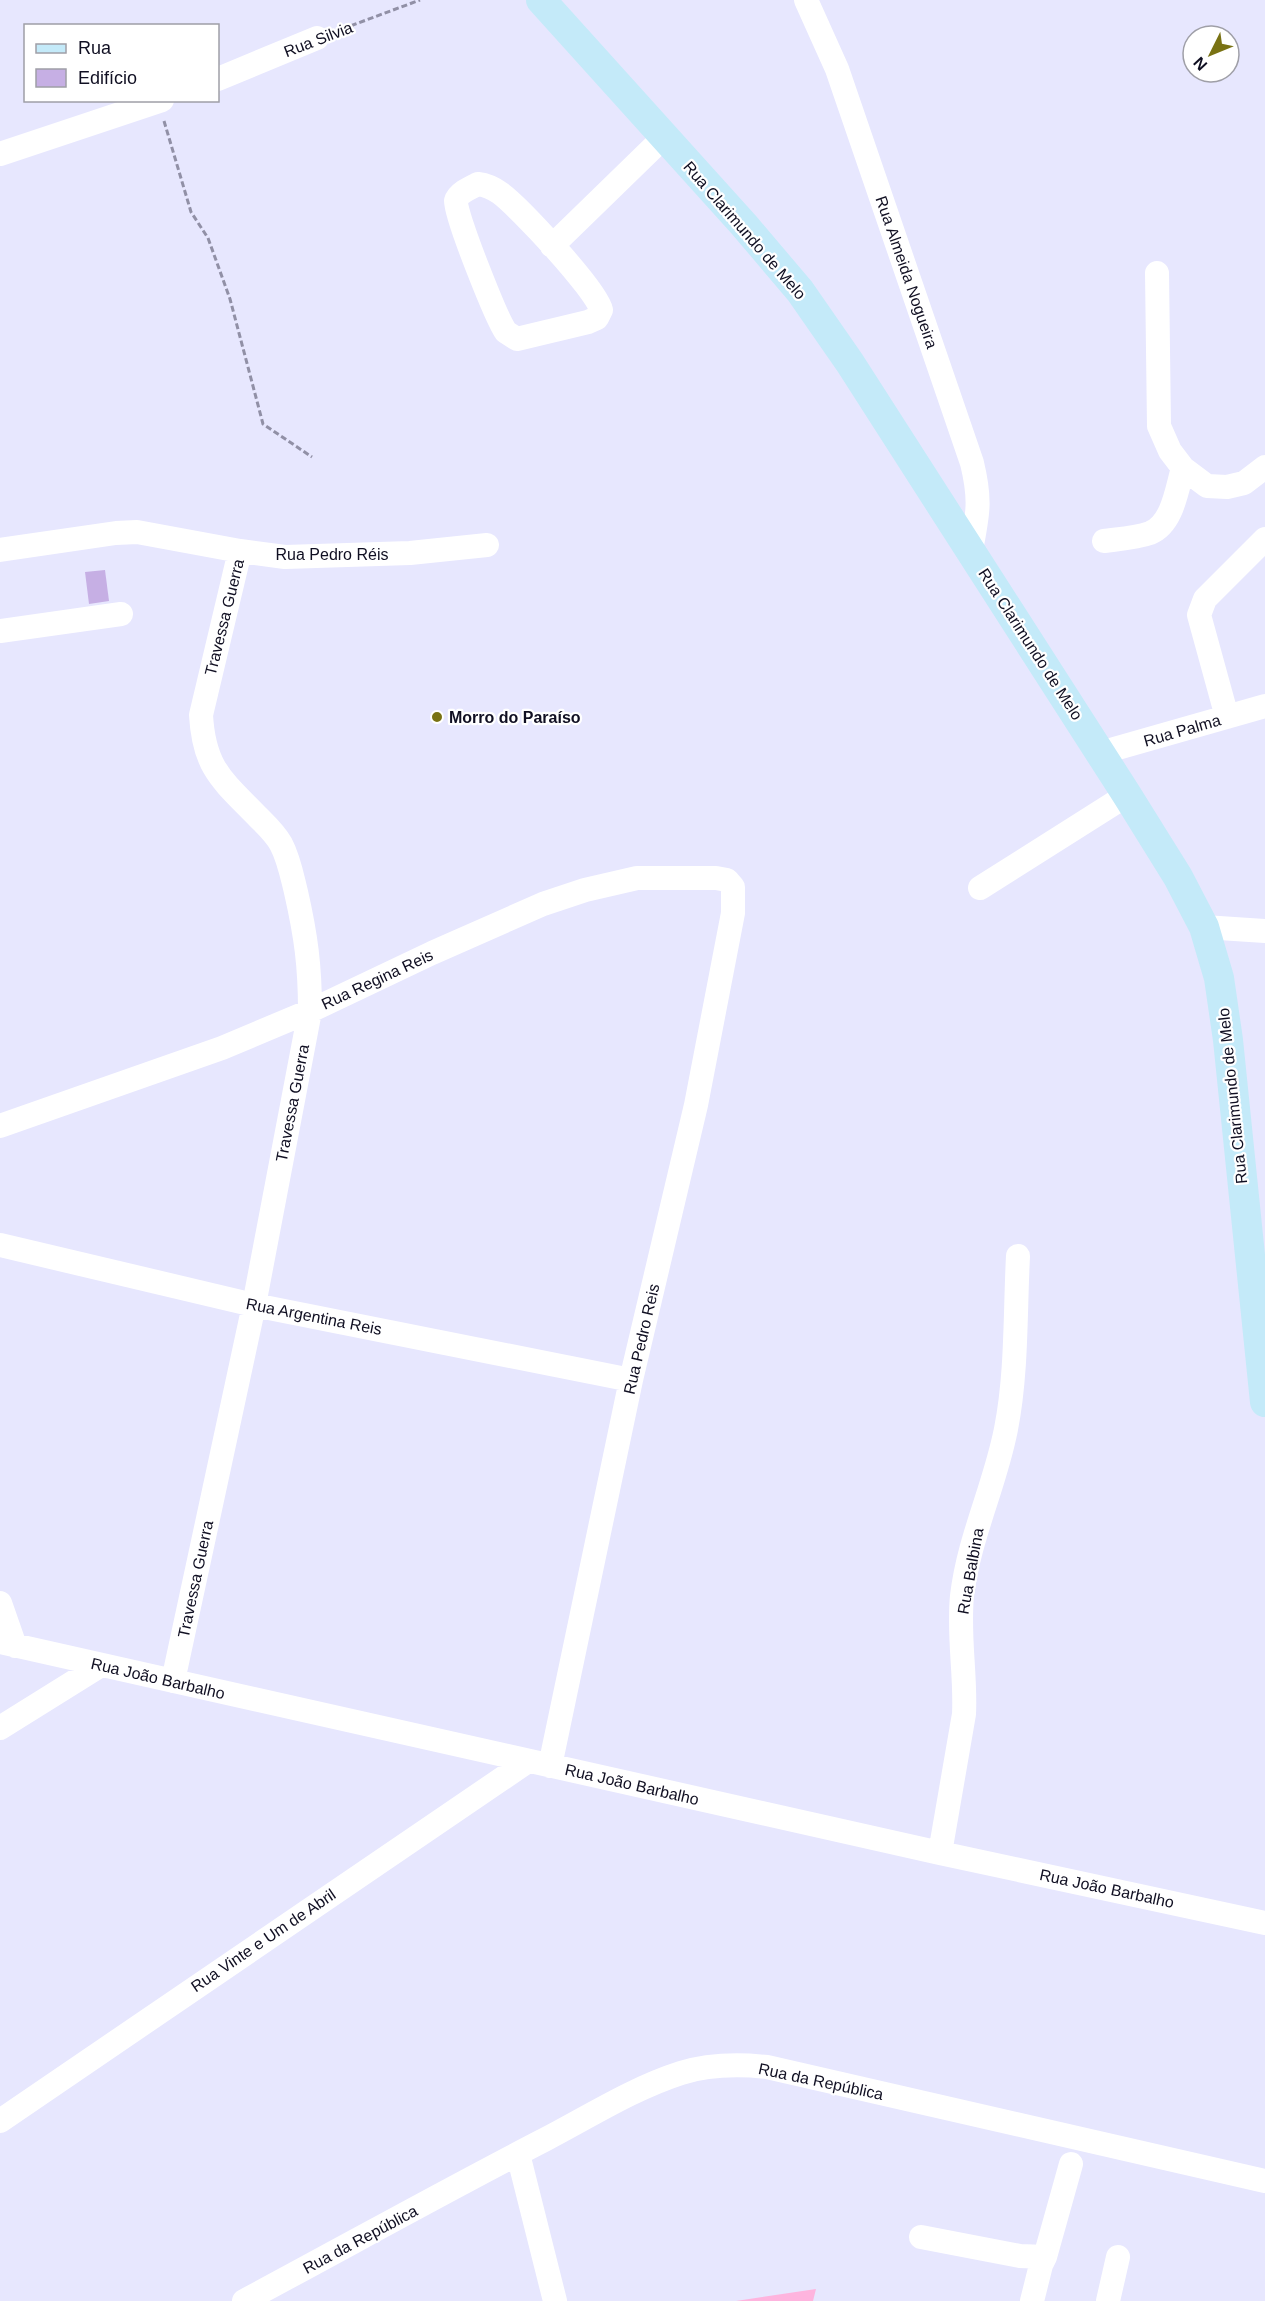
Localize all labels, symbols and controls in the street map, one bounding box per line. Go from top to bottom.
street label: Rua Silvia [282,19,355,60]
legend [24,24,219,102]
north arrow [1181,24,1241,84]
text: Rua [78,38,112,58]
text: N [1190,54,1211,74]
text: Edifício [78,68,137,88]
street label: Rua Clarimundo de Melo [680,158,809,303]
street label: Rua Almeida Nogueira [872,194,941,351]
street label: Rua Pedro Réis [276,546,388,563]
street label: Travessa Guerra [202,557,247,677]
street label: Rua Clarimundo de Melo [975,565,1086,723]
place label: Morro do Paraíso [449,709,581,726]
marker: Morro do Paraíso [430,710,444,724]
street label: Rua Palma [1142,711,1223,750]
street label: Rua Regina Reis [319,946,436,1013]
street label: Rua Clarimundo de Melo [1215,1007,1250,1185]
street label: Travessa Guerra [273,1043,312,1163]
street label: Rua Pedro Reis [621,1282,662,1396]
street label: Rua Argentina Reis [245,1295,383,1338]
street label: Travessa Guerra [175,1519,216,1639]
street label: Rua Balbina [955,1527,986,1615]
street label: Rua João Barbalho [89,1655,227,1702]
street label: Rua João Barbalho [563,1761,701,1808]
street label: Rua João Barbalho [1038,1866,1176,1911]
street label: Rua Vinte e Um de Abril [188,1886,339,1995]
street label: Rua da República [757,2060,885,2103]
street label: Rua da República [300,2202,420,2277]

